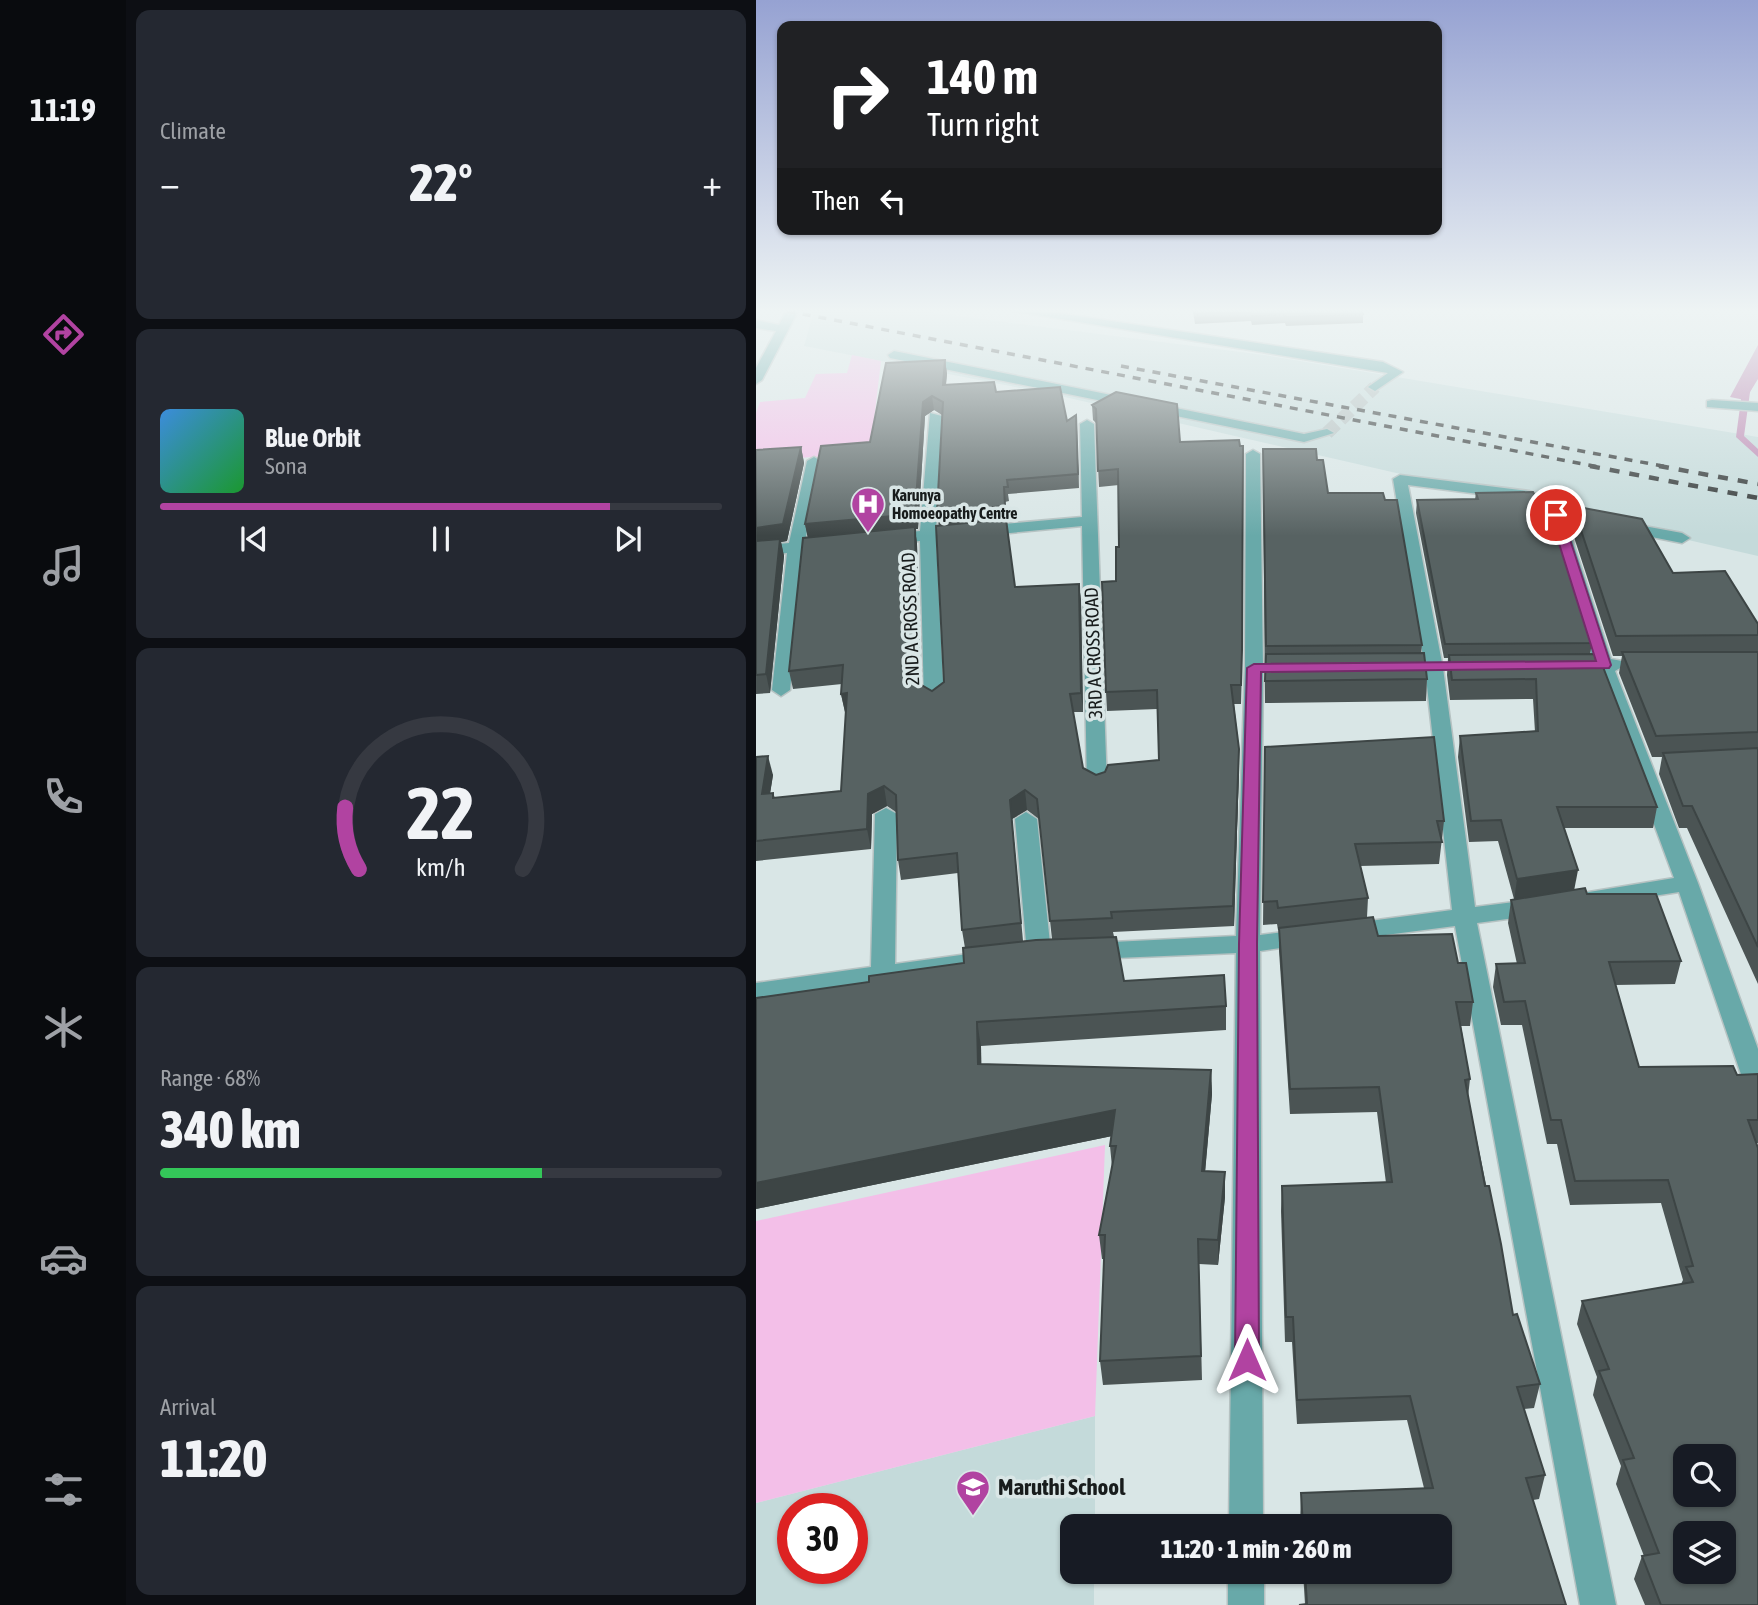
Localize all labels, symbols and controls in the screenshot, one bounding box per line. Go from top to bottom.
text: 140 m [927,48,1038,104]
icon: right [812,49,903,140]
text: 11:19 [30,91,96,128]
text: Turn right [927,106,1040,143]
text: Climate [160,118,226,144]
text: 22° [409,152,473,212]
text: − [160,161,180,204]
text: + [702,161,722,204]
icon: left [874,182,912,220]
text: Then [812,186,860,216]
icon: directions [39,310,88,359]
text: Blue Orbit [265,423,361,453]
text: Sona [265,453,307,479]
hospital icon: Karunya Homoeopathy Centre [849,485,887,534]
pin [1526,485,1586,545]
place label: Karunya Homoeopathy Centre [892,486,1018,522]
icon: arrive [1537,496,1575,534]
icon: previous [235,520,273,558]
icon: pause [422,520,460,558]
icon: next [609,520,647,558]
icon: music [39,541,88,590]
street label: 2ND A CROSS ROAD [897,552,923,686]
street label: 3RD A CROSS ROAD [1080,587,1106,719]
text: 22 [407,771,475,854]
icon: phone [39,772,88,821]
text: km/h [416,852,466,880]
icon: climate [39,1003,88,1052]
text: Range · 68% [160,1065,260,1091]
text: 340 km [160,1099,301,1159]
icon: car [39,1234,88,1283]
position arrow [1210,1323,1284,1397]
text: Arrival [160,1394,216,1420]
text: 11:20 [160,1428,267,1488]
map controls [1673,1444,1736,1584]
button: search [1673,1444,1736,1507]
icon: filters [39,1465,88,1514]
school or university icon: Maruthi School [954,1468,992,1517]
place label: Maruthi School [998,1474,1126,1500]
speed limit sign: 30 [777,1493,868,1584]
button: layers [1673,1521,1736,1584]
text: 11:20 · 1 min · 260 m [1161,1534,1351,1564]

